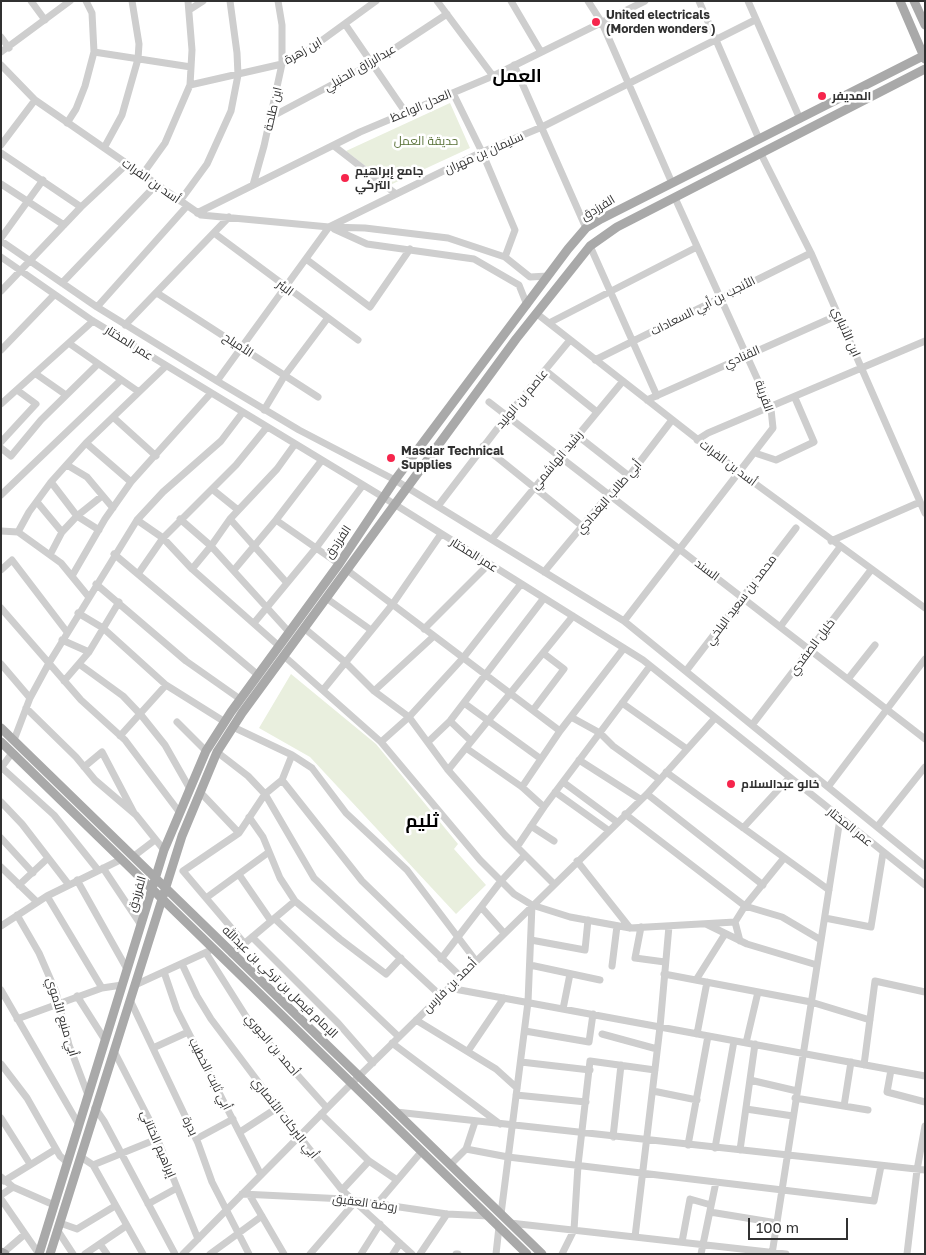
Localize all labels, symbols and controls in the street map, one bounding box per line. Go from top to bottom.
place label: United electricals (Morden wonders ) [606,8,715,36]
marker: United electricals (Morden wonders ) [590,16,602,28]
street label: ابن زهرة [282,34,324,68]
street label: عبدالرزاق الحنبلي [322,42,398,94]
district label: العمل [492,65,542,87]
street label: ابن طلحة [261,86,285,132]
street label: العدل الواعظ [388,87,454,125]
place label: المديفر [832,89,871,103]
marker: المديفر [816,90,828,102]
street label: سليمان بن مهران [442,129,526,177]
park label: حديقة العمل [394,134,458,148]
street label: أسد بن الفرات [119,156,183,206]
place label: جامع إبراهيم التركي [355,164,424,192]
marker: جامع إبراهيم التركي [339,172,351,184]
street label: الفرزدق [578,192,618,224]
street label: الأنجب بن أبي السعادات [648,273,758,339]
street label: البئر [274,277,296,299]
street label: ابن الأنباري [829,305,863,359]
street label: عمر المختار [102,323,156,363]
street label: الأميلح [220,330,256,360]
street label: القنادي [722,343,762,371]
street label: عاصم بن الوليد [493,367,551,431]
street label: القرينة [752,378,776,414]
street label: رشيد الهاشمي [528,428,586,492]
street label: أسد بن الفرات [697,437,759,489]
place label: Masdar Technical Supplies [401,444,504,472]
marker: Masdar Technical Supplies [385,452,397,464]
street label: أبي طالب البغدادي [573,457,645,537]
street label: الفرزدق [322,523,354,561]
street label: عمر المختار [447,535,501,575]
street label: محمد بن سعيد البلخي [702,552,780,648]
street label: السند [692,556,722,584]
street label: خليل الصفدي [786,616,838,678]
place label: خالو عبدالسلام [741,777,819,791]
marker: خالو عبدالسلام [725,778,737,790]
street label: عمر المختار [825,804,875,850]
district label: ثليم [405,810,439,832]
street label: الفرزدق [125,874,149,914]
street label: الإمام فيصل بن تركي بن عبدالله [219,923,341,1041]
street label: أحمد بن فارس [420,956,480,1016]
street label: أبي منيع الأموي [43,976,81,1058]
street label: أحمد بن الجوري [242,1011,302,1079]
street label: أبي ثابت الخطيب [186,1036,234,1112]
street label: أبي البركات الأنصاري [249,1075,321,1161]
street label: إبراهيم الختاني [137,1108,179,1180]
street label: بدرة [179,1114,201,1138]
street label: روضة العقيق [332,1191,398,1215]
scale bar [751,1208,851,1240]
text: 100 m [756,1218,799,1236]

